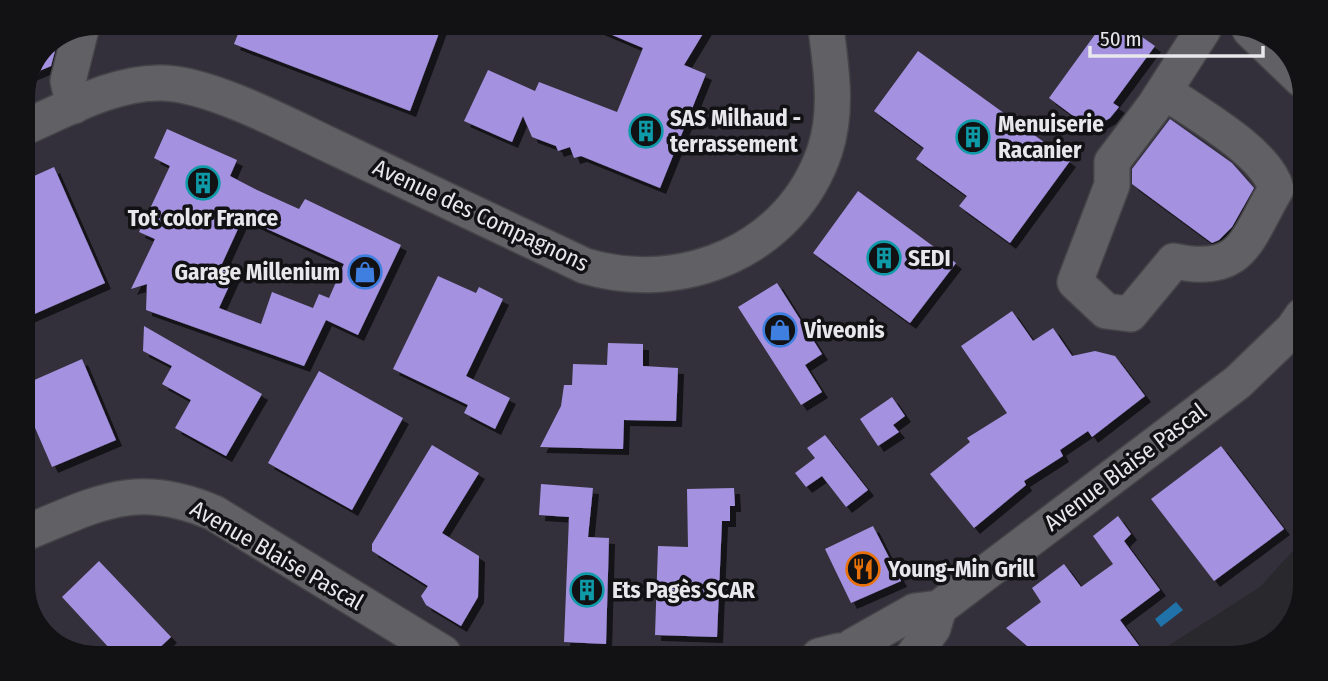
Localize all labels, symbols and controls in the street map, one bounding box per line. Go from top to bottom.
scale bar [1090,14,1263,58]
text: 50 m [1100,26,1142,52]
place label: SAS Milhaud - terrassement [670,104,801,158]
place label: Menuiserie Racanier [998,110,1104,164]
building icon: SAS Milhaud - terrassement [627,112,665,150]
building icon: Menuiserie Racanier [954,118,992,156]
street label: Avenue des Compagnons [369,153,593,277]
building icon: Tot color France [184,164,222,202]
place label: Tot color France [128,204,279,232]
building icon: SEDI [865,239,903,277]
place label: SEDI [908,244,951,272]
shop icon: Garage Millenium [346,253,384,291]
place label: Garage Millenium [175,258,340,286]
shop icon: Viveonis [761,311,799,349]
place label: Viveonis [803,316,885,344]
street label: Avenue Blaise Pascal [1039,397,1211,537]
street label: Avenue Blaise Pascal [185,494,369,616]
restaurant icon: Young-Min Grill [844,550,882,588]
place label: Young-Min Grill [887,555,1036,583]
building icon: Ets Pagès SCAR [568,571,606,609]
place label: Ets Pagès SCAR [612,576,756,604]

